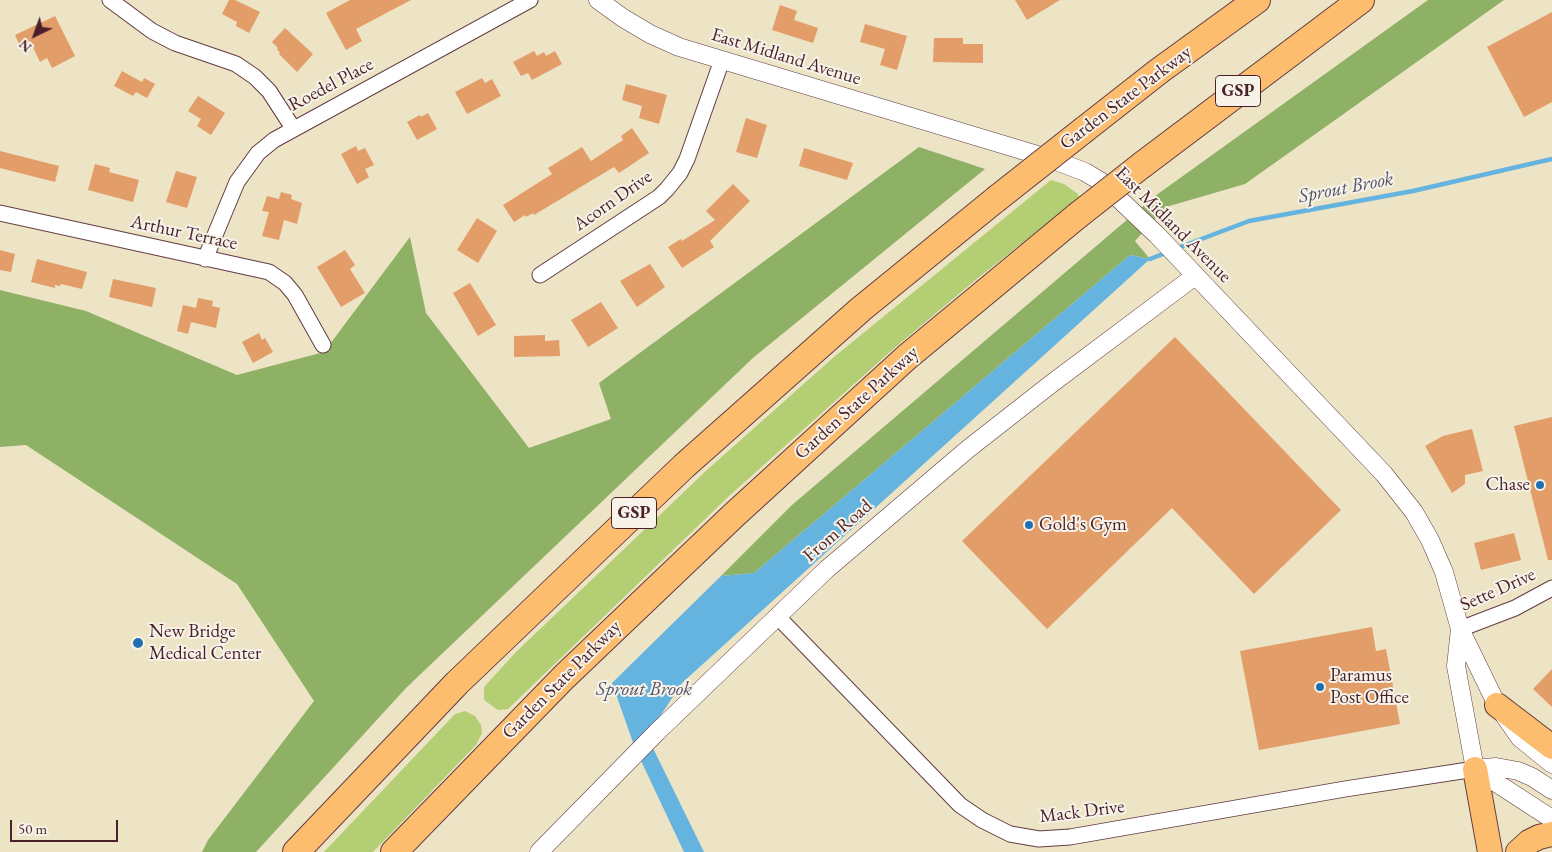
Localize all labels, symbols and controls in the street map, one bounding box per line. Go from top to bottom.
north arrow [10,10,60,60]
street label: East Midland Avenue [708,23,864,91]
text: N [15,36,35,57]
street label: Garden State Parkway [1056,41,1196,155]
street label: Roedel Place [285,53,377,117]
road number: GSP [1216,76,1260,106]
street label: East Midland Avenue [1110,162,1236,288]
street label: Acorn Drive [569,166,657,236]
water label: Sprout Brook [1296,167,1396,209]
street label: Arthur Terrace [129,211,239,255]
street label: Garden State Parkway [790,341,924,465]
place label: Chase [1486,474,1530,496]
marker: Chase [1534,479,1546,491]
street label: From Road [799,495,877,567]
road number: GSP [612,498,656,528]
place label: Gold's Gym [1039,514,1127,536]
marker: Gold's Gym [1023,519,1035,531]
street label: Sette Drive [1457,563,1539,617]
street label: Garden State Parkway [498,616,626,744]
place label: New Bridge Medical Center [149,621,261,665]
marker: New Bridge Medical Center [131,636,145,650]
place label: Paramus Post Office [1330,665,1409,709]
water label: Sprout Brook [596,678,692,702]
marker: Paramus Post Office [1314,681,1326,693]
street label: Mack Drive [1038,795,1126,829]
scale bar [12,810,120,842]
text: 50 m [18,819,47,838]

